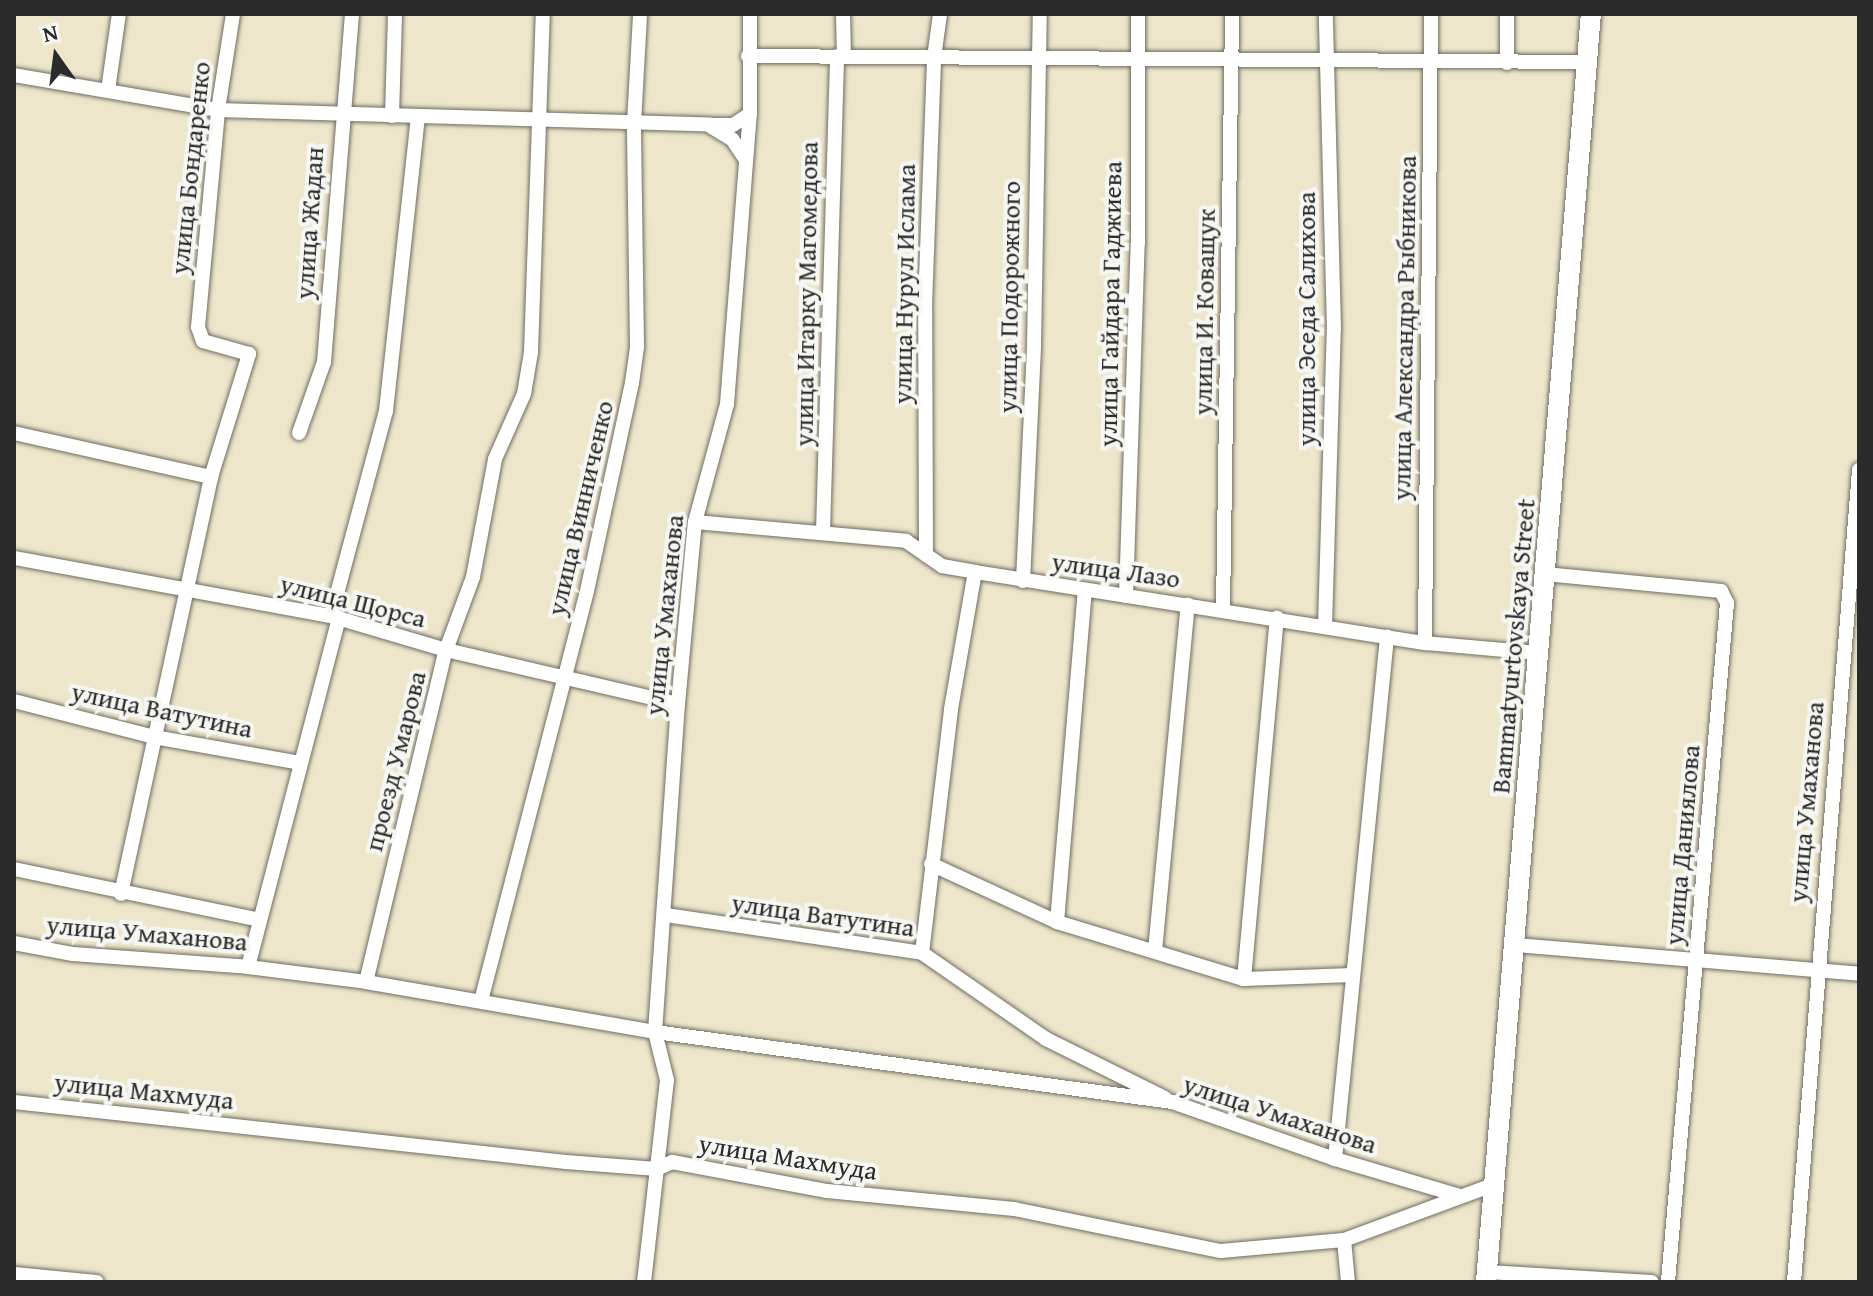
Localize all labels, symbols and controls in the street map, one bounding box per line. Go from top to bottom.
text: N [39,15,61,50]
north arrow [16,16,96,96]
street label: улица Бондаренко [163,60,217,276]
street label: улица Итарку Магомедова [788,141,824,447]
street label: улица Жадан [288,146,330,300]
street label: улица Александра Рыбникова [1385,155,1423,501]
street label: улица Гайдара Гаджиева [1092,161,1128,447]
street label: улица Нурул Ислама [886,164,922,404]
street label: улица Подорожного [991,181,1027,413]
street label: улица Эседа Салихова [1290,192,1322,446]
street label: улица И. Коващук [1187,208,1221,416]
street label: улица Винниченко [540,397,620,619]
street label: Bammatyurtovskaya Street [1485,497,1541,795]
street label: улица Умаханова [638,513,690,717]
street label: улица Лазо [1050,546,1182,594]
street label: улица Щорса [277,568,429,634]
street label: проезд Умарова [358,668,432,854]
street label: улица Ватутина [69,676,255,744]
street label: улица Умаханова [1782,700,1830,904]
street label: улица Даниялова [1658,743,1706,947]
street label: улица Ватутина [730,887,916,943]
street label: улица Умаханова [45,909,249,957]
street label: улица Махмуда [53,1066,235,1116]
street label: улица Умаханова [1179,1068,1381,1160]
street label: улица Махмуда [697,1127,879,1187]

